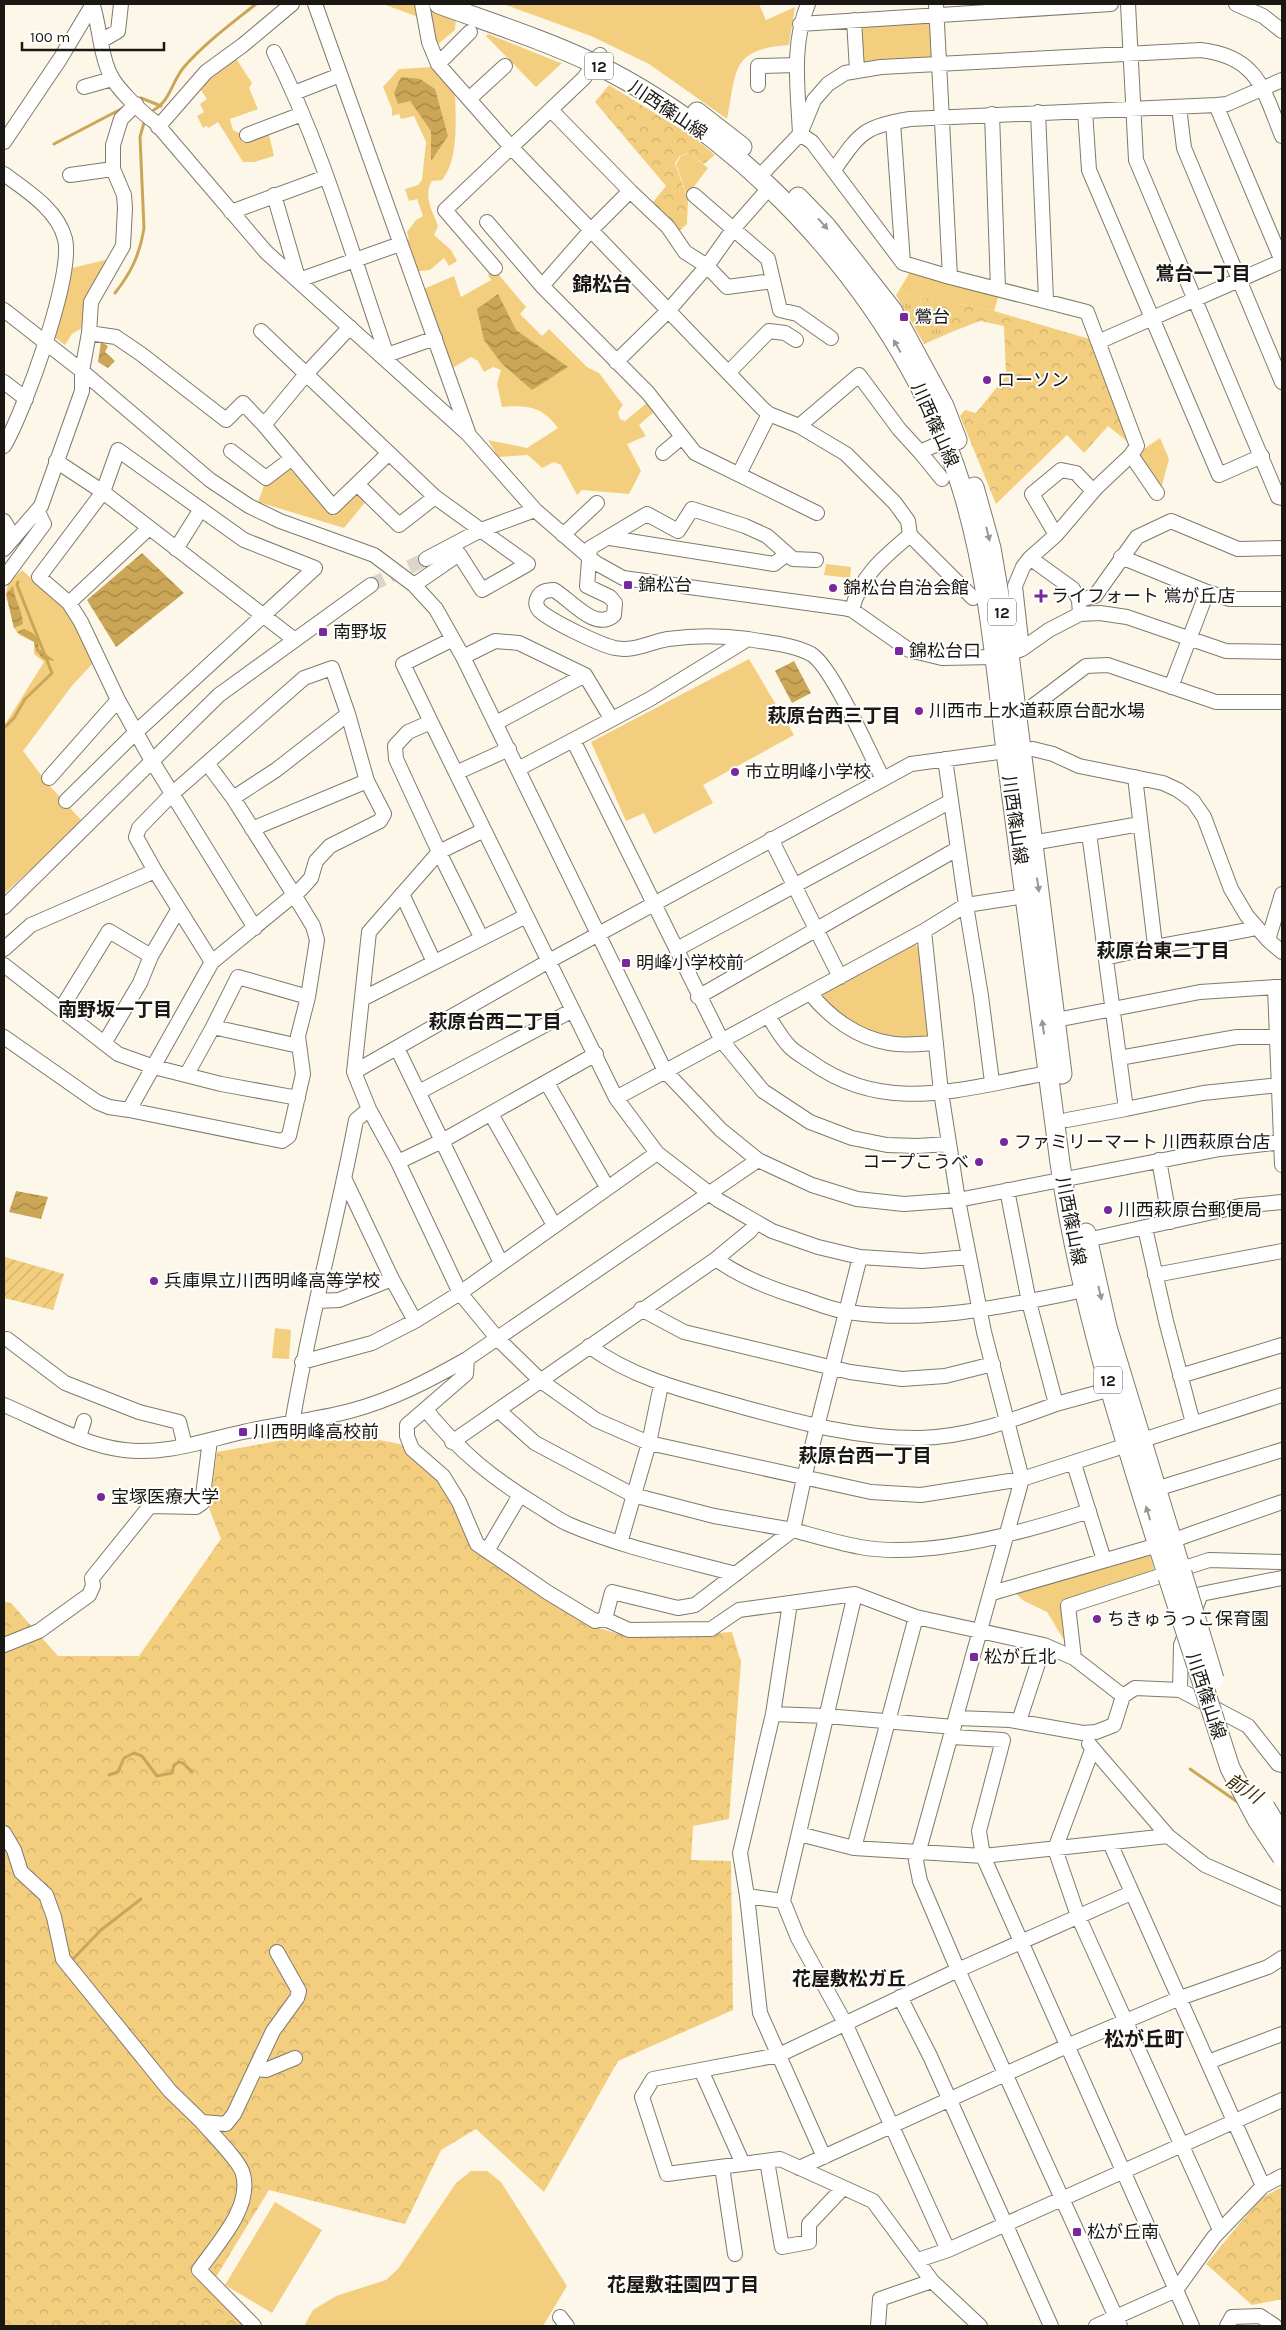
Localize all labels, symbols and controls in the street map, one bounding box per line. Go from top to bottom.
scale bar [22,20,165,52]
text: 100 m [30,28,70,46]
road number: 12 [585,52,613,80]
street label: 川西篠山線 [625,76,711,144]
one-way arrow [818,217,829,230]
district label: 鴬台一丁目 [1155,263,1251,285]
district label: 錦松台 [572,273,632,296]
place label: 鶯台 [914,306,950,328]
marker: 鶯台 [898,311,910,323]
one-way arrow [892,340,901,353]
place label: ローソン [997,369,1069,391]
marker: ローソン [981,374,993,386]
street label: 川西篠山線 [907,379,963,471]
one-way arrow [984,527,992,542]
place label: 錦松台 [638,574,692,596]
place label: 錦松台自治会館 [843,577,969,599]
marker: 錦松台 [622,579,634,591]
marker: 錦松台自治会館 [827,582,839,594]
place label: ライフォート 鴬が丘店 [1051,585,1235,607]
marker: ライフォート 鴬が丘店 [1035,590,1047,602]
road number: 12 [988,598,1016,626]
place label: 南野坂 [333,621,387,643]
marker: 南野坂 [317,626,329,638]
place label: 錦松台口 [909,640,981,662]
marker: 錦松台口 [893,645,905,657]
place label: 川西市上水道萩原台配水場 [929,700,1145,722]
district label: 萩原台西三丁目 [767,705,901,727]
marker: 川西市上水道萩原台配水場 [913,705,925,717]
place label: 市立明峰小学校 [745,761,871,783]
marker: 市立明峰小学校 [729,766,741,778]
street label: 川西篠山線 [998,774,1032,866]
one-way arrow [1034,878,1042,894]
district label: 萩原台東二丁目 [1096,940,1230,962]
place label: 明峰小学校前 [636,952,744,974]
marker: 明峰小学校前 [620,957,632,969]
district label: 南野坂一丁目 [58,999,172,1021]
district label: 萩原台西二丁目 [428,1011,562,1033]
one-way arrow [1039,1019,1047,1035]
place label: ファミリーマート 川西萩原台店 [1014,1131,1270,1153]
marker: ファミリーマート 川西萩原台店 [998,1136,1010,1148]
place label: コープこうべ [862,1151,969,1173]
marker: コープこうべ [973,1156,985,1168]
street label: 川西篠山線 [1052,1175,1090,1267]
place label: 川西萩原台郵便局 [1118,1199,1262,1221]
marker: 川西萩原台郵便局 [1102,1204,1114,1216]
place label: 兵庫県立川西明峰高等学校 [164,1270,380,1292]
marker: 兵庫県立川西明峰高等学校 [148,1275,160,1287]
one-way arrow [1096,1286,1104,1301]
road number: 12 [1094,1366,1122,1394]
place label: 川西明峰高校前 [253,1421,379,1443]
marker: 川西明峰高校前 [237,1426,249,1438]
district label: 萩原台西一丁目 [798,1445,932,1467]
place label: 宝塚医療大学 [111,1486,219,1508]
marker: 宝塚医療大学 [95,1491,107,1503]
one-way arrow [1144,1506,1152,1521]
place label: ちきゅうっこ保育園 [1107,1608,1269,1630]
marker: ちきゅうっこ保育園 [1091,1613,1103,1625]
place label: 松が丘北 [984,1646,1056,1668]
street label: 川西篠山線 [1182,1650,1230,1742]
marker: 松が丘北 [968,1651,980,1663]
water label: 前川 [1222,1769,1267,1809]
district label: 花屋敷松ガ丘 [792,1968,906,1990]
district label: 松が丘町 [1104,2028,1184,2051]
place label: 松が丘南 [1087,2221,1159,2243]
marker: 松が丘南 [1071,2226,1083,2238]
district label: 花屋敷荘園四丁目 [607,2274,759,2296]

